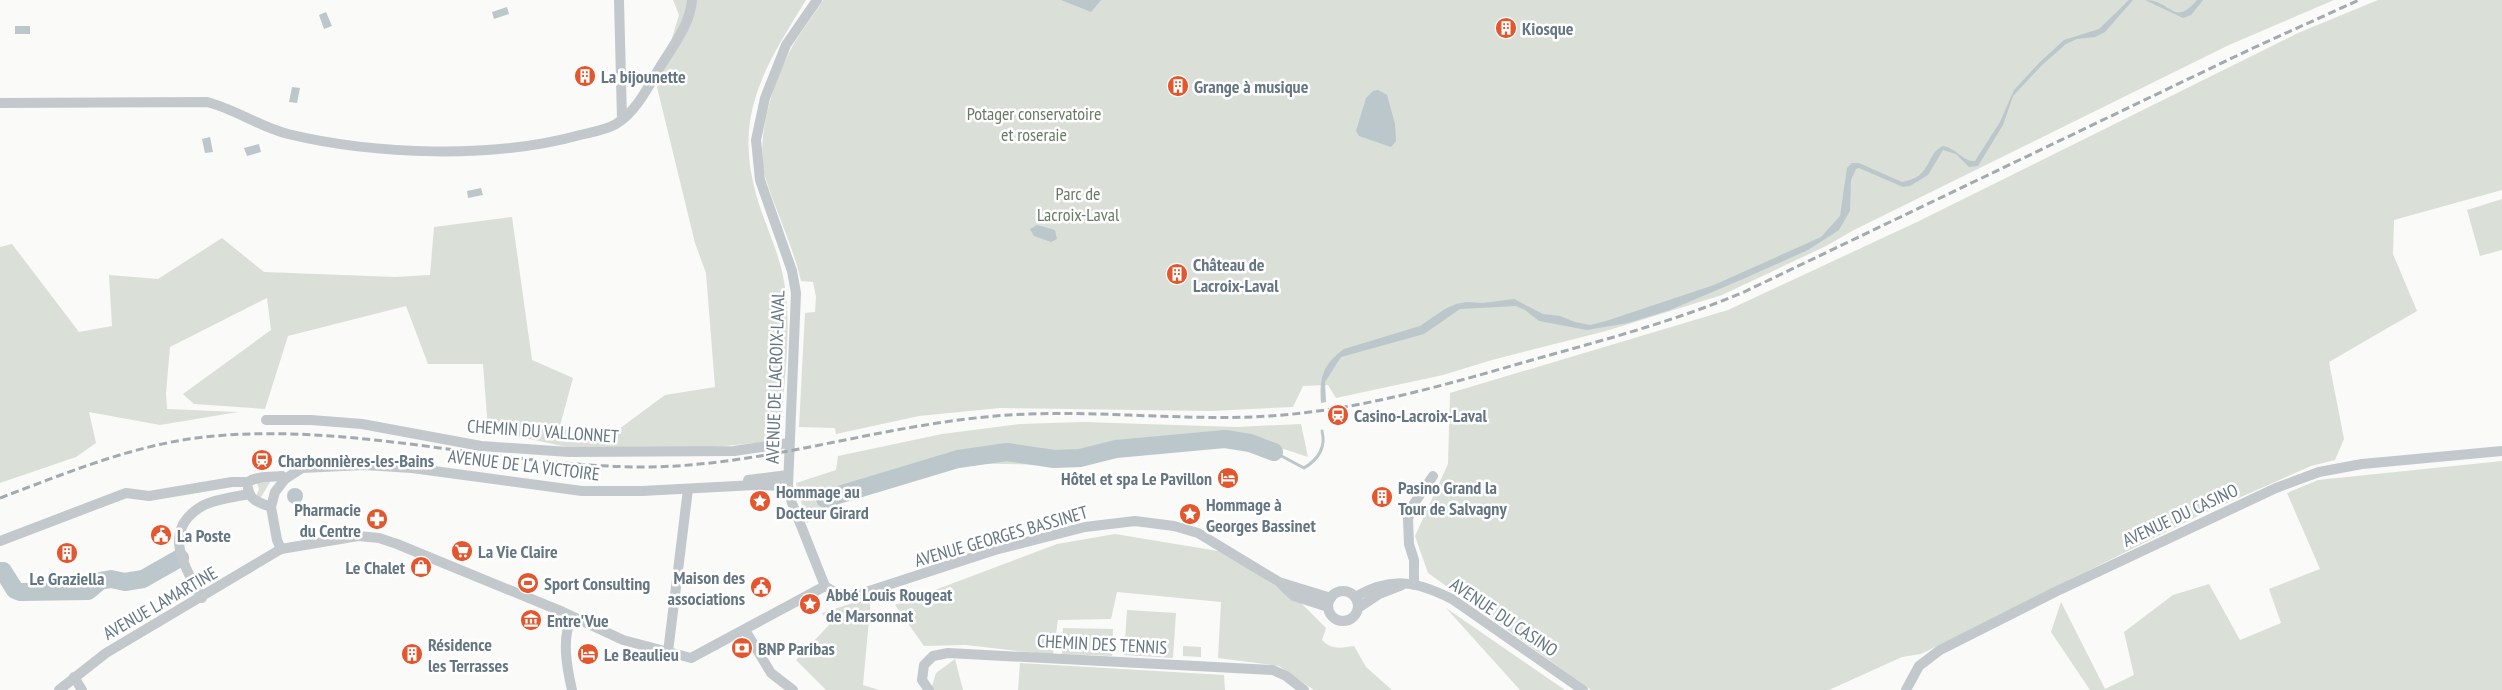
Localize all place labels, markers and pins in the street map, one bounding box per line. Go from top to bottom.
building icon: Kiosque [1494,16,1518,40]
place label: Kiosque [1522,17,1574,40]
building icon: La bijounette [573,64,597,88]
place label: La bijounette [601,65,686,88]
building icon: Grange à musique [1166,74,1190,98]
place label: Grange à musique [1194,75,1309,98]
place label: Château de Lacroix-Laval [1193,253,1279,297]
building icon: Château de Lacroix-Laval [1165,262,1189,286]
station icon: Casino-Lacroix-Laval [1326,403,1350,427]
place label: Casino-Lacroix-Laval [1354,404,1487,427]
station icon: Charbonnières-les-Bains [250,448,274,472]
place label: Charbonnières-les-Bains [278,449,434,472]
hotel icon: Hôtel et spa Le Pavillon [1216,466,1240,490]
place label: Hôtel et spa Le Pavillon [1061,467,1212,490]
place label: Pasino Grand la Tour de Salvagny [1398,476,1507,520]
place label: Hommage au Docteur Girard [776,480,869,524]
building icon: Pasino Grand la Tour de Salvagny [1370,485,1394,509]
place icon: Hommage au Docteur Girard [748,489,772,513]
place label: Hommage à Georges Bassinet [1206,493,1316,537]
place label: Pharmacie du Centre [294,498,361,542]
place icon: Hommage à Georges Bassinet [1178,502,1202,526]
pharmacy icon: Pharmacie du Centre [365,507,389,531]
public building icon: La Poste [149,523,173,547]
place label: La Poste [177,524,231,547]
supermarket icon: La Vie Claire [450,539,474,563]
place label: La Vie Claire [478,540,558,563]
building icon: Le Graziella [55,541,79,565]
shop icon: Le Chalet [409,555,433,579]
place label: Le Chalet [346,556,406,579]
place label: Maison des associations [667,566,745,610]
place label: Le Graziella [30,567,104,590]
sports icon: Sport Consulting [516,571,540,595]
place label: Sport Consulting [544,572,650,595]
public building icon: Maison des associations [749,575,773,599]
place label: Abbé Louis Rougeat de Marsonnat [825,583,953,627]
place icon: Abbé Louis Rougeat de Marsonnat [798,592,822,616]
museum icon: Entre'Vue [519,608,543,632]
place label: Entre'Vue [547,609,609,632]
place label: Résidence les Terrasses [428,633,508,677]
bank icon: BNP Paribas [730,636,754,660]
place label: BNP Paribas [758,637,835,660]
building icon: Résidence les Terrasses [400,642,424,666]
hotel icon: Le Beaulieu [576,642,600,666]
place label: Le Beaulieu [604,643,679,666]

